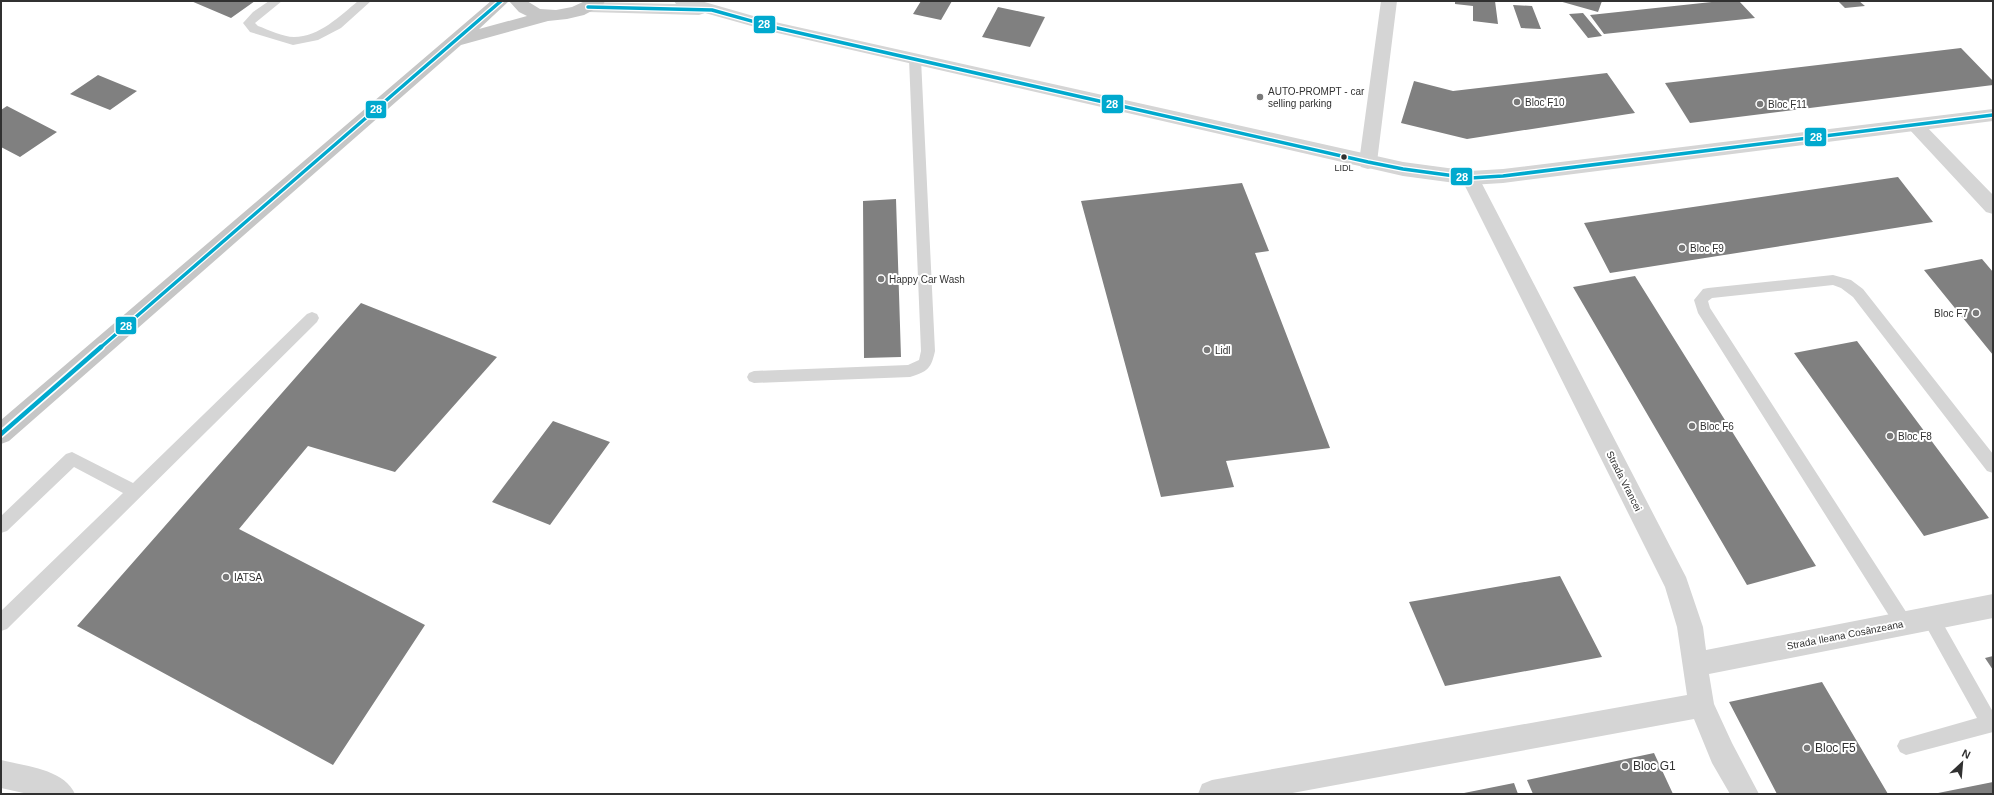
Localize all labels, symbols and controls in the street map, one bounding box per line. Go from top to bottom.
line badge: 28 [753,15,776,34]
text: 28 [758,18,770,30]
place label: AUTO-PROMPT - car selling parking [1268,86,1365,109]
marker: AUTO-PROMPT - car selling parking [1255,92,1265,102]
line badge: 28 [1101,94,1124,114]
marker: Bloc F10 [1512,97,1522,107]
place label: Bloc F10 [1525,97,1565,108]
text: 28 [1106,98,1118,110]
marker: Bloc F11 [1755,99,1765,109]
place label: Bloc F11 [1768,99,1807,110]
line badge: 28 [365,100,387,119]
text: 28 [370,103,382,115]
line badge: 28 [1804,127,1827,147]
text: 28 [1810,131,1822,143]
marker: LIDL [1339,152,1349,162]
place label: LIDL [1334,163,1354,173]
line badge: 28 [1450,167,1473,186]
text: 28 [1456,171,1468,183]
marker: Bloc F9 [1677,243,1687,253]
place label: Bloc F9 [1690,243,1724,254]
marker: Happy Car Wash [876,274,886,284]
place label: Happy Car Wash [889,274,965,285]
place label: Bloc F7 [1934,308,1968,319]
marker: Bloc F7 [1971,308,1981,318]
line badge: 28 [115,316,137,335]
text: 28 [120,320,132,332]
marker: Lidl [1202,345,1212,355]
place label: Lidl [1215,345,1231,356]
marker: Bloc F6 [1687,421,1697,431]
place label: Bloc F6 [1700,421,1734,432]
marker: Bloc F8 [1885,431,1895,441]
place label: Bloc F8 [1898,431,1932,442]
street label: Strada Vrancei [1604,449,1644,513]
marker: IATSA [221,572,231,582]
place label: IATSA [234,572,262,583]
street label: Strada Ileana Cosânzeana [1786,618,1905,652]
place label: Bloc F5 [1815,741,1856,755]
marker: Bloc F5 [1802,743,1812,753]
north arrow [1942,743,1982,783]
text: N [1960,747,1973,761]
place label: Bloc G1 [1633,759,1676,773]
marker: Bloc G1 [1620,761,1630,771]

